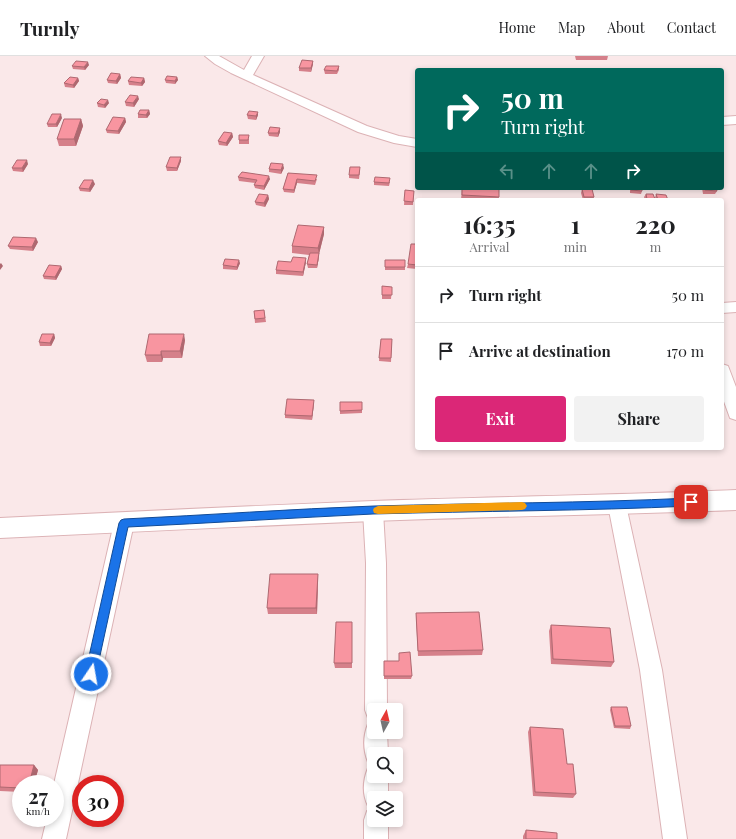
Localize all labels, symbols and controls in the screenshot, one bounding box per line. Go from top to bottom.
text: Turnly [20,15,80,41]
text: Home [498,18,536,37]
text: Map [558,18,585,37]
text: About [607,18,645,37]
text: Contact [667,18,716,37]
text: 50 m [501,79,564,116]
icon: right [435,84,487,136]
text: Turn right [501,115,584,139]
icon: left [496,160,518,182]
icon: ahead [538,160,560,182]
icon: ahead [580,160,602,182]
icon: right [622,160,644,182]
text: 16:35 [463,208,516,240]
text: 1 [571,208,580,240]
text: 220 [635,208,676,240]
text: Arrival [469,238,509,255]
text: min [564,238,587,255]
text: m [650,238,661,255]
icon: right [435,284,457,306]
text: Turn right [469,285,542,305]
text: 50 m [672,285,704,305]
icon: arrive [435,340,457,362]
text: Arrive at destination [469,341,611,361]
text: 170 m [666,341,704,361]
button: Exit [435,396,566,442]
button: Share [574,396,704,442]
pin [674,485,708,519]
icon: arrive [680,491,702,513]
position arrow [70,653,112,695]
north arrow [367,703,403,739]
map controls [367,703,403,827]
button: search [367,747,403,783]
speed limit sign: 30 [72,775,124,827]
text: 27 [28,782,48,809]
button: layers [367,791,403,827]
text: km/h [26,804,50,818]

